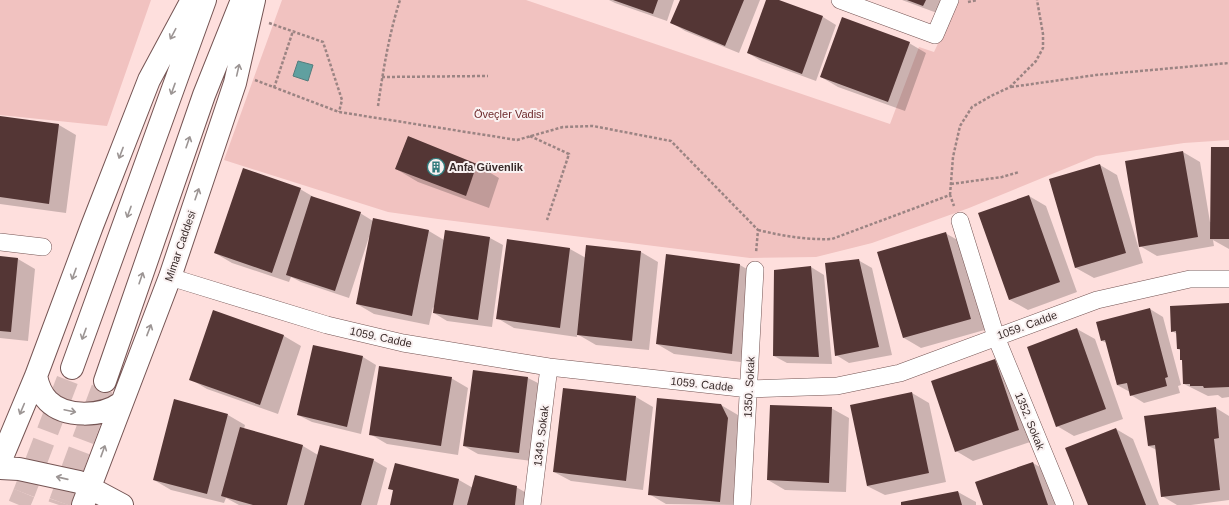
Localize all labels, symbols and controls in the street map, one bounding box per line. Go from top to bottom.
one-way arrow [169,28,177,40]
one-way arrow [234,64,242,77]
one-way arrow [168,83,176,95]
park label: Öveçler Vadisi [474,108,544,120]
one-way arrow [185,136,192,149]
one-way arrow [116,146,124,158]
building icon: Anfa Güvenlik [426,157,446,177]
place label: Anfa Güvenlik [449,161,524,173]
one-way arrow [194,188,202,200]
one-way arrow [124,205,132,217]
street label: Mimar Caddesi [162,209,198,283]
one-way arrow [70,268,77,281]
one-way arrow [138,272,145,285]
street label: 1059. Cadde [995,309,1059,341]
one-way arrow [146,324,154,336]
street label: 1059. Cadde [349,325,413,349]
one-way arrow [80,327,88,339]
street label: 1350. Sokak [741,356,757,418]
street label: 1059. Cadde [670,375,734,393]
street label: 1352. Sokak [1013,390,1047,452]
one-way arrow [18,402,26,414]
street label: 1349. Sokak [531,404,551,467]
one-way arrow [63,408,76,416]
one-way arrow [100,446,108,458]
one-way arrow [55,474,68,482]

